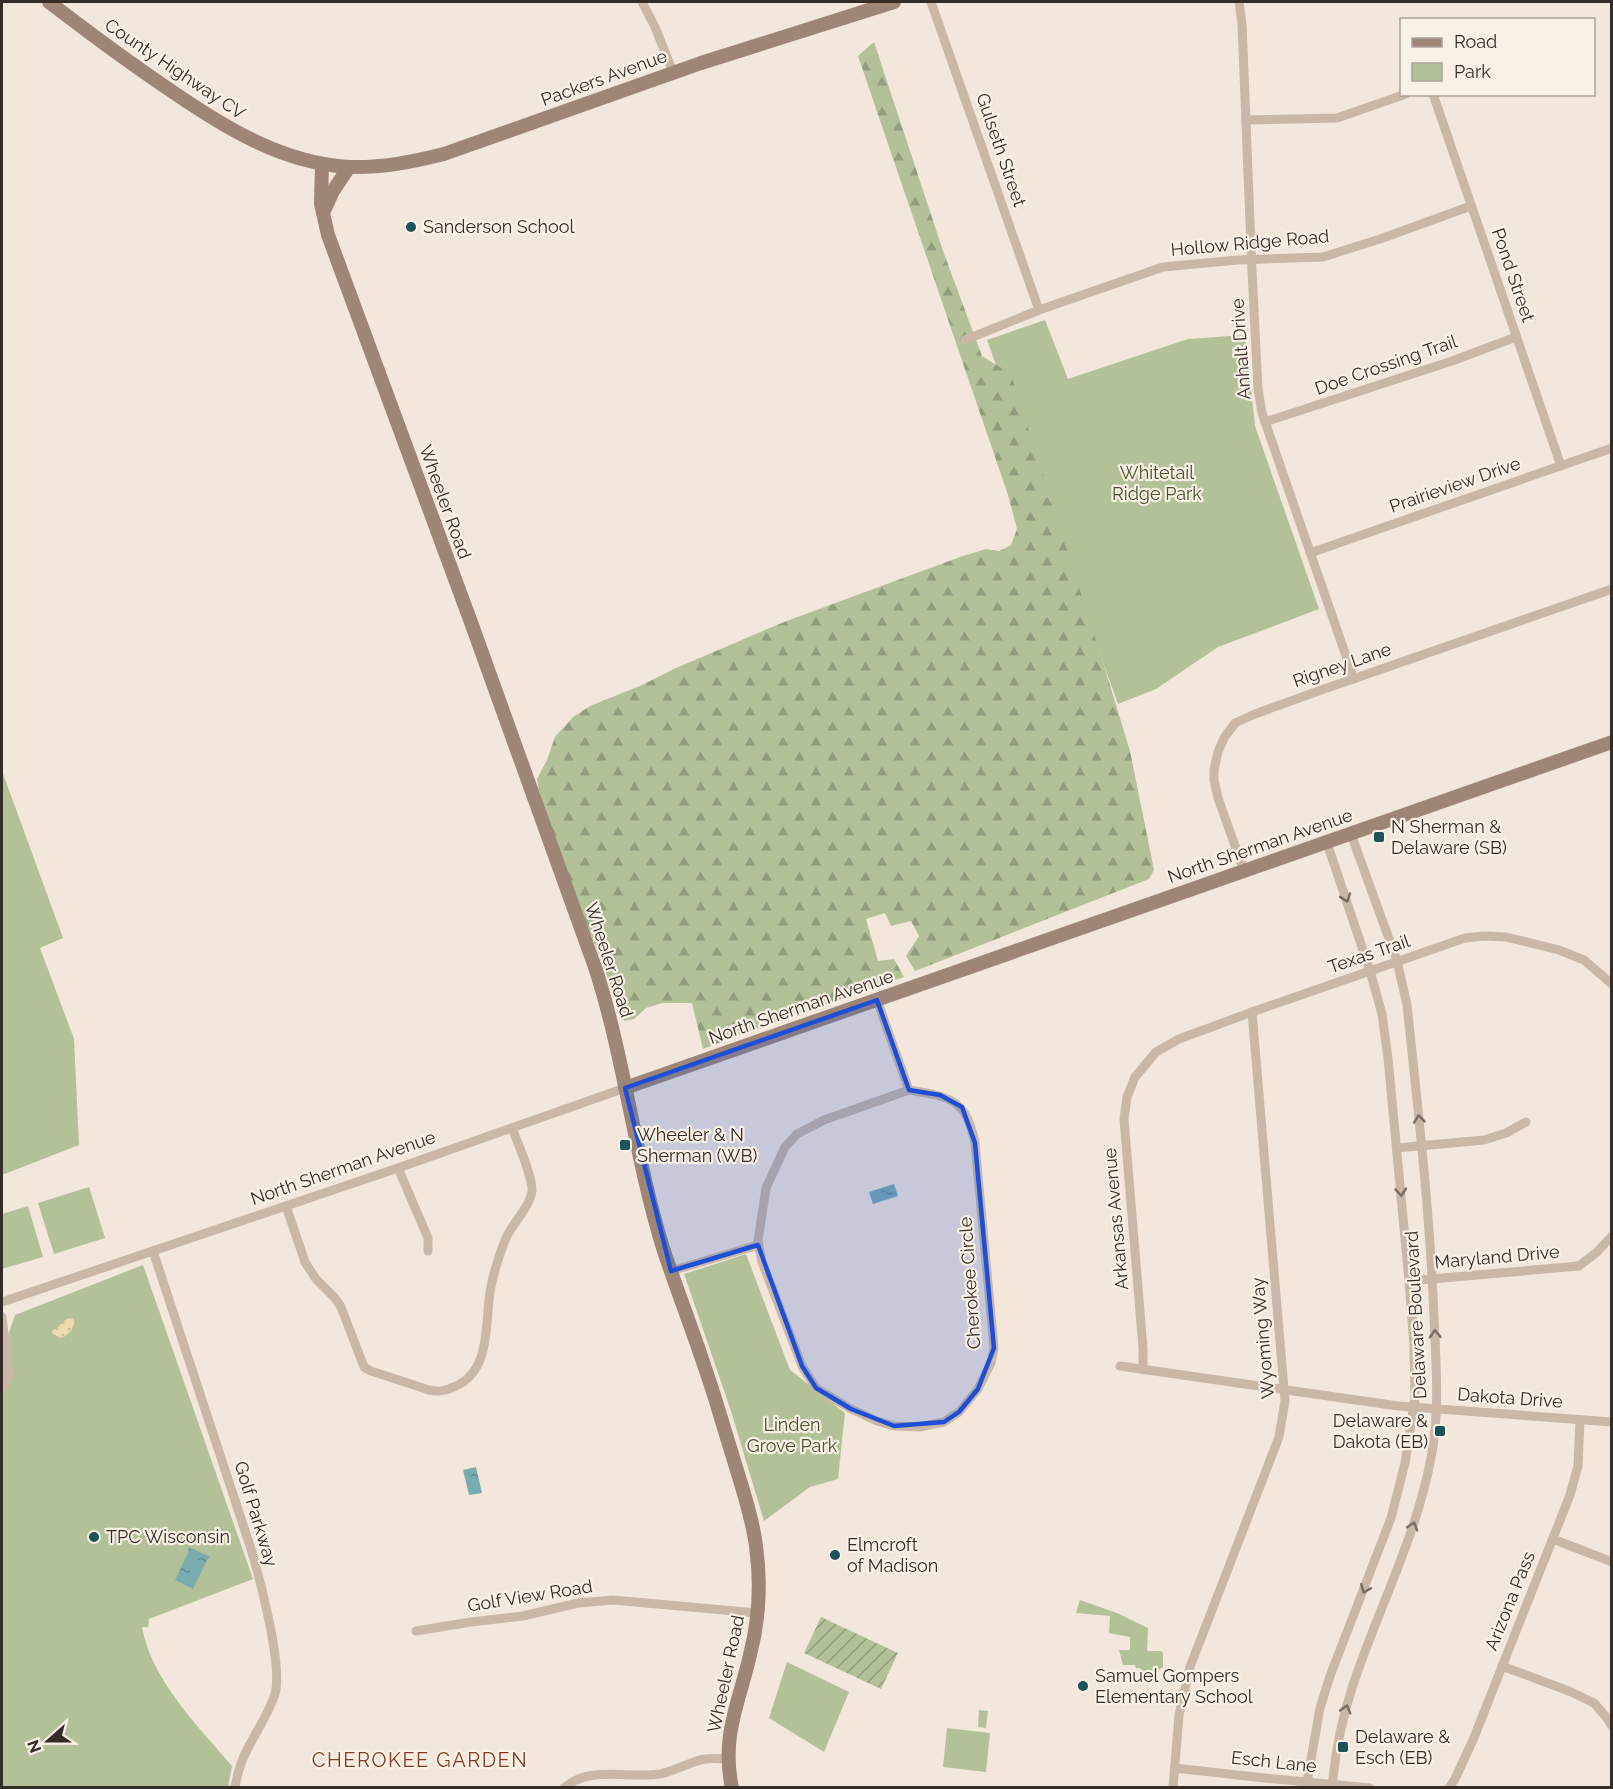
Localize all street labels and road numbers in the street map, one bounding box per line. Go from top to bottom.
street label: County Highway CV [101,14,249,123]
street label: Packers Avenue [538,45,670,110]
street label: Gulseth Street [972,90,1031,209]
street label: Hollow Ridge Road [1170,225,1330,260]
street label: Pond Street [1488,225,1539,325]
street label: Anhalt Drive [1226,297,1255,400]
street label: Doe Crossing Trail [1312,330,1460,399]
street label: Wheeler Road [415,442,476,562]
street label: Prairieview Drive [1387,452,1524,517]
street label: Rigney Lane [1290,638,1394,691]
street label: North Sherman Avenue [1165,804,1355,887]
street label: Wheeler Road [581,900,638,1020]
street label: Texas Trail [1325,930,1413,977]
street label: North Sherman Avenue [706,965,896,1048]
street label: North Sherman Avenue [248,1126,438,1209]
street label: Arkansas Avenue [1099,1147,1132,1291]
street label: Cherokee Circle [954,1216,985,1350]
street label: Delaware Boulevard [1401,1230,1430,1400]
street label: Maryland Drive [1434,1241,1561,1272]
street label: Wyoming Way [1247,1276,1278,1400]
street label: Dakota Drive [1457,1383,1564,1412]
street label: Golf Parkway [230,1459,283,1569]
street label: Arizona Pass [1480,1548,1539,1653]
street label: Golf View Road [466,1575,594,1616]
street label: Wheeler Road [703,1613,748,1735]
street label: Esch Lane [1230,1747,1318,1776]

